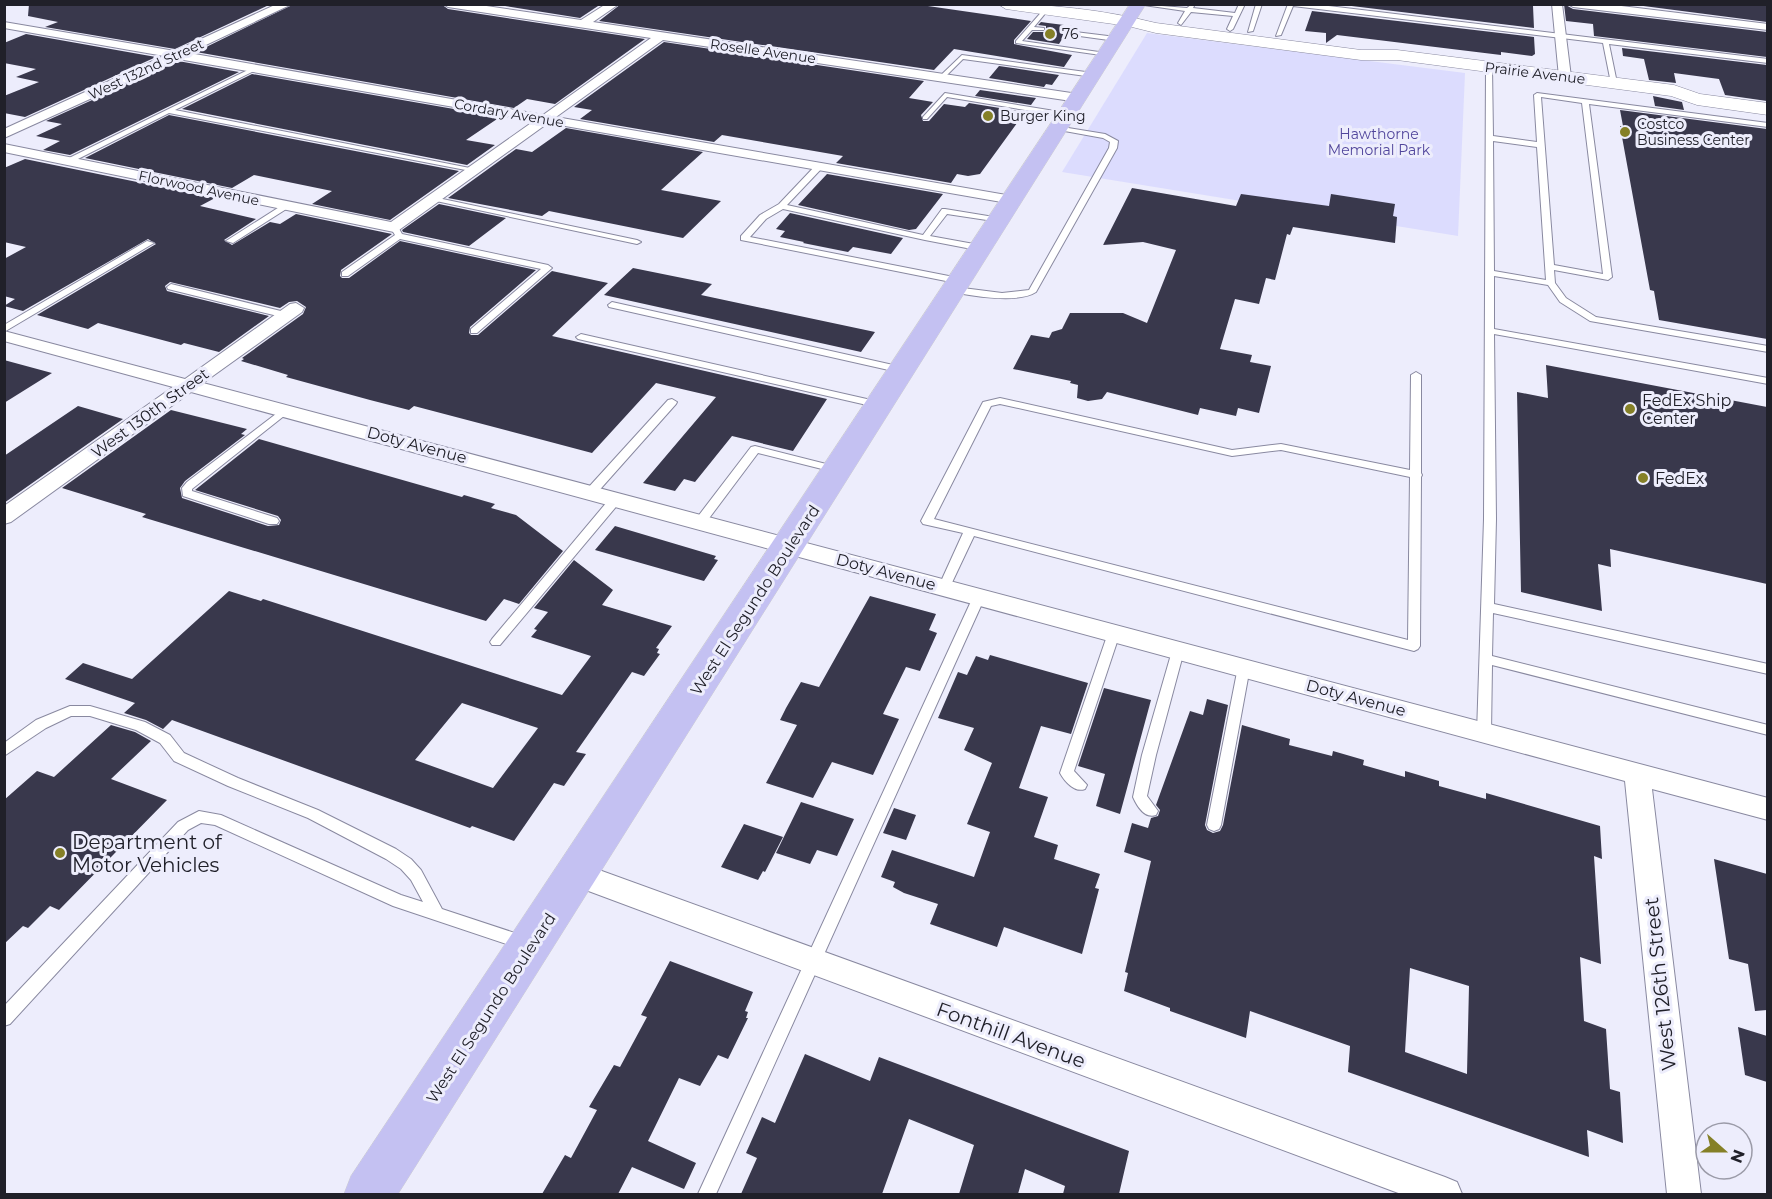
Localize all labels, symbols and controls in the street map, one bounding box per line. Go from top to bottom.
place label: 76 [1062,25,1079,43]
marker: 76 [1043,27,1057,41]
street label: West 132nd Street [85,34,207,104]
street label: Roselle Avenue [709,35,817,67]
street label: Prairie Avenue [1484,58,1586,88]
street label: Cordary Avenue [453,94,565,132]
place label: Burger King [1000,107,1086,125]
marker: Burger King [981,109,995,123]
place label: Costco Business Center [1637,115,1750,149]
park label: Hawthorne Memorial Park [1328,125,1431,159]
marker: Costco Business Center [1618,125,1632,139]
street label: Florwood Avenue [137,166,261,210]
street label: West 130th Street [88,364,213,462]
place label: FedEx Ship Center [1642,391,1732,428]
marker: FedEx Ship Center [1623,402,1637,416]
street label: Doty Avenue [365,423,469,467]
place label: FedEx [1655,469,1705,488]
marker: FedEx [1636,471,1650,485]
street label: West El Segundo Boulevard [686,501,824,699]
street label: Doty Avenue [834,550,938,594]
street label: Doty Avenue [1304,676,1408,720]
place label: Department of Motor Vehicles [72,830,223,877]
marker: Department of Motor Vehicles [53,846,67,860]
street label: West 126th Street [1639,896,1681,1072]
street label: West El Segundo Boulevard [422,909,560,1107]
street label: Fonthill Avenue [933,997,1089,1073]
north arrow [1694,1121,1754,1181]
text: N [1726,1147,1749,1166]

